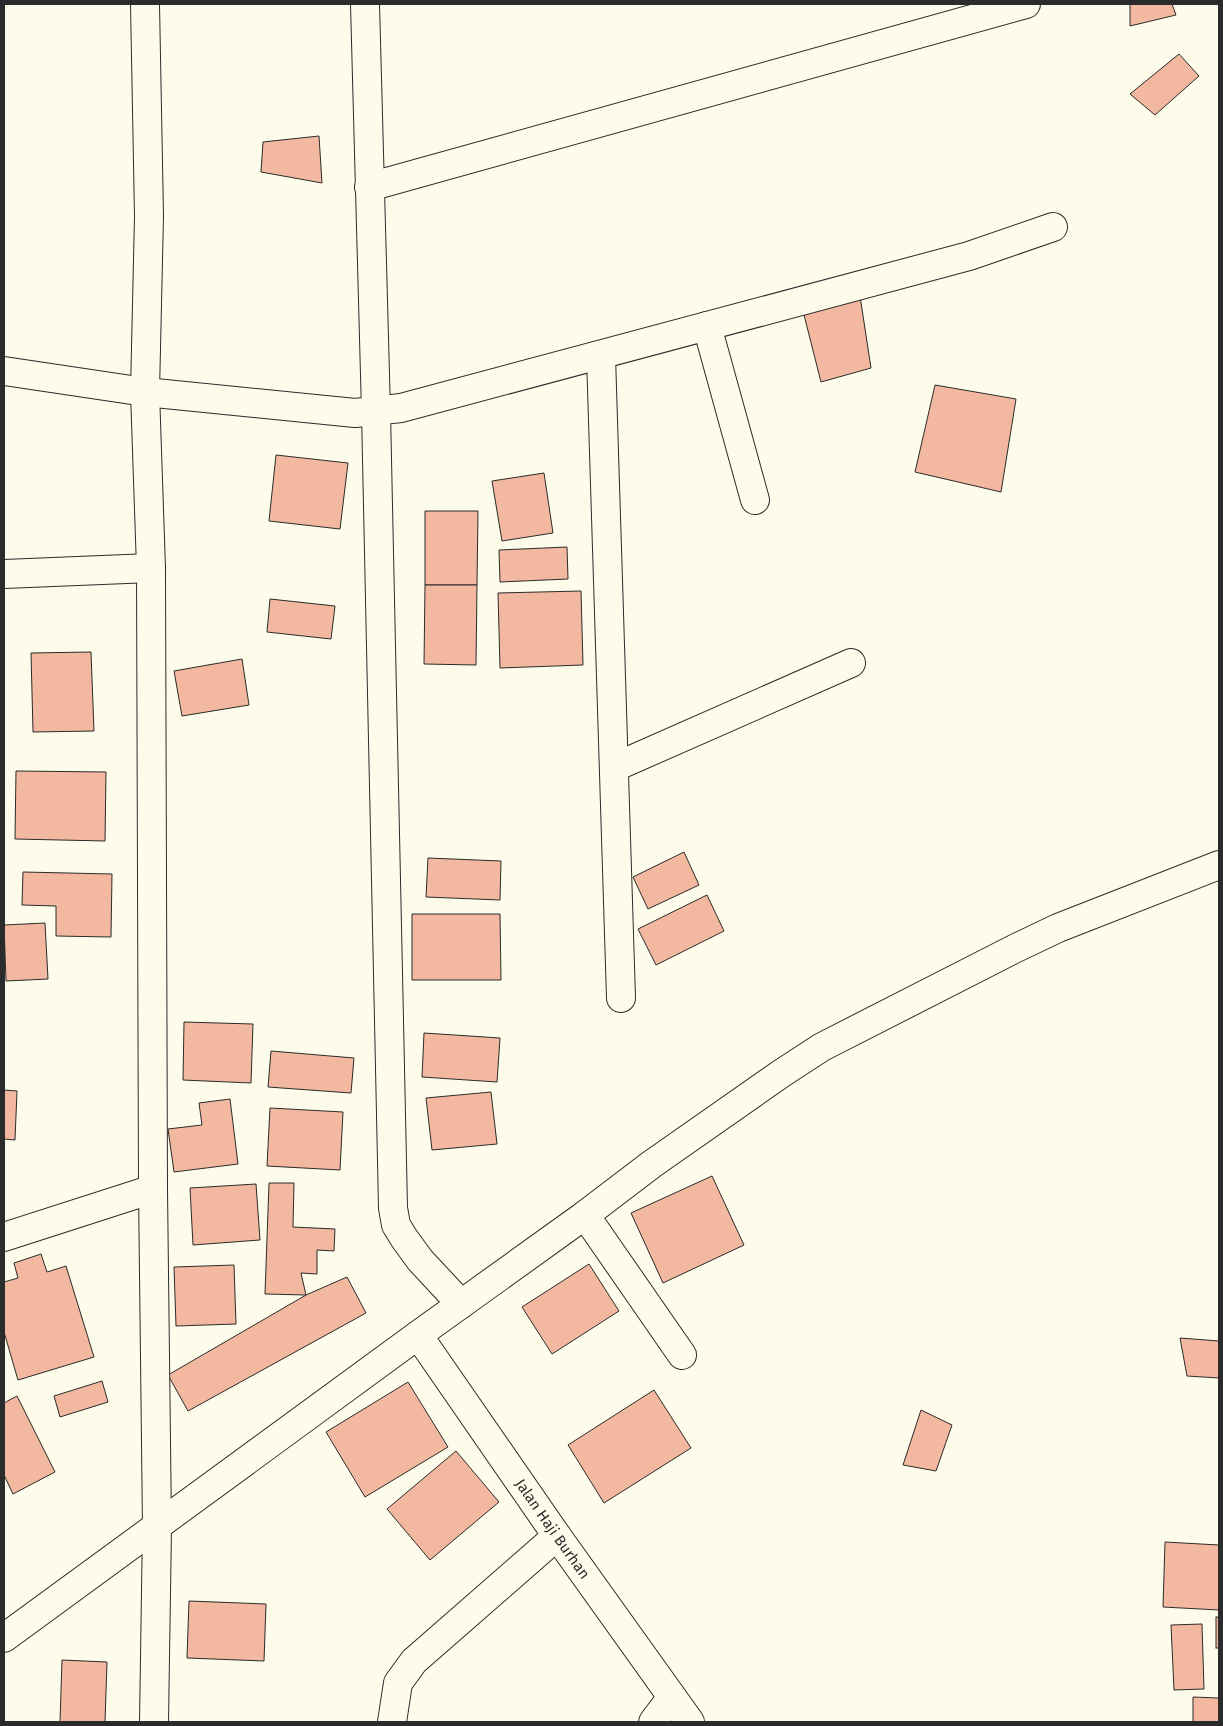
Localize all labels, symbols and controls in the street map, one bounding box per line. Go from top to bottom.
street label: Jalan Haji Burhan [511,1475,594,1582]

